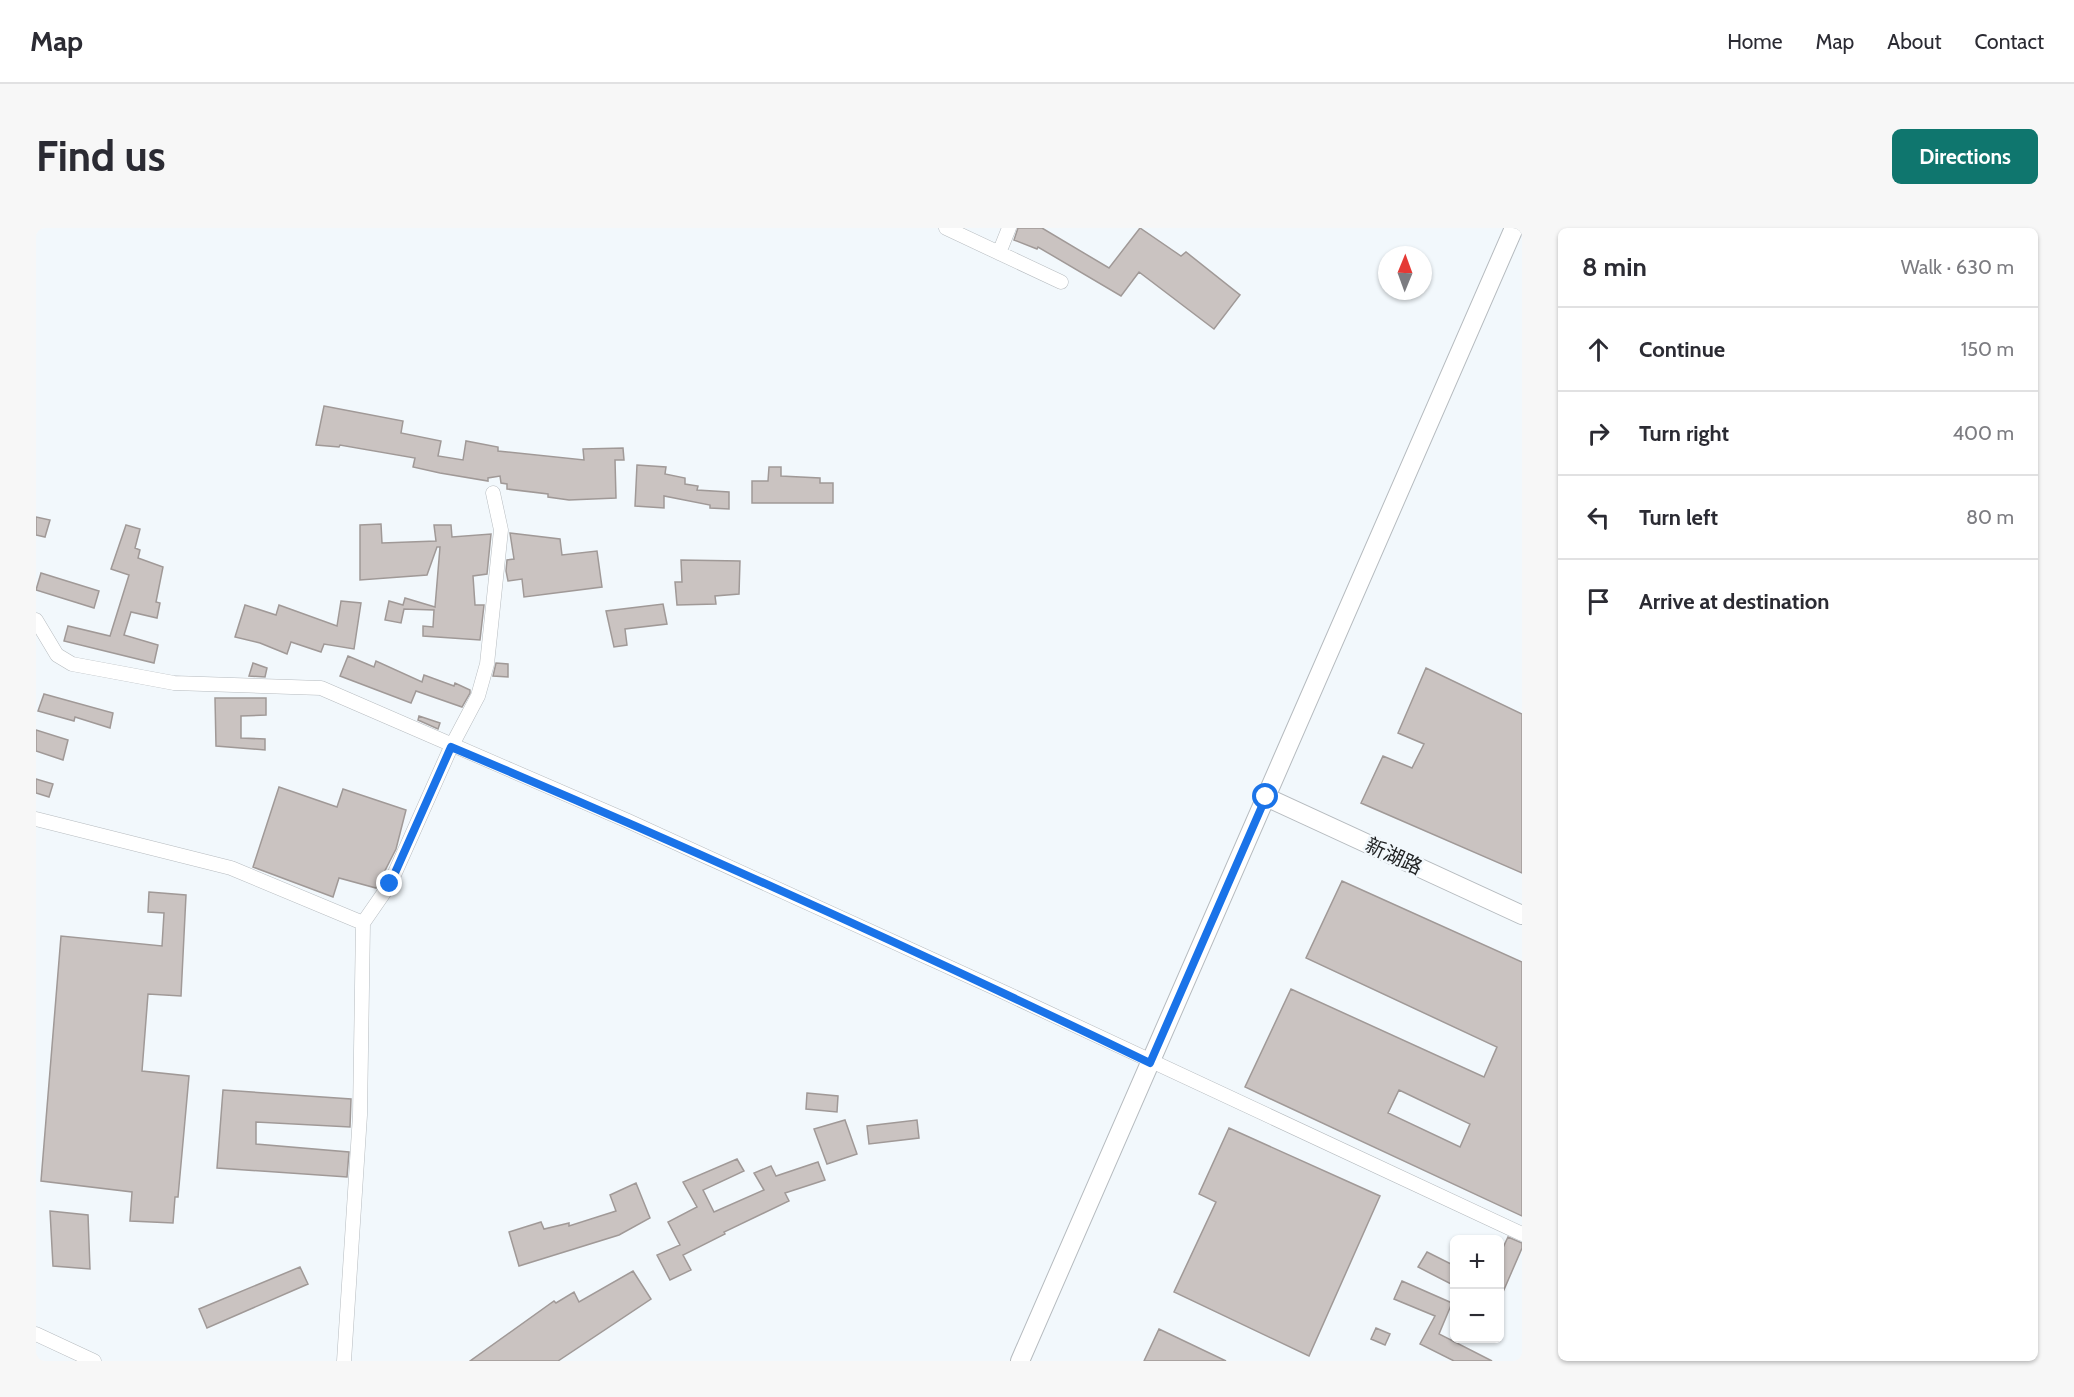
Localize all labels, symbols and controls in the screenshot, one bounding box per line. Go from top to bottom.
text: Map [30,24,83,58]
text: Home [1727,29,1783,54]
text: Map [1816,29,1854,54]
text: About [1887,29,1941,54]
text: Contact [1974,29,2044,54]
button: Directions [1892,129,2038,184]
text: Find us [36,130,165,182]
north arrow [1378,246,1432,300]
text: 8 min [1582,251,1647,283]
text: Walk · 630 m [1901,255,2014,279]
icon: ahead [1582,333,1615,366]
text: Continue [1639,336,1725,363]
text: 150 m [1961,337,2014,361]
icon: right [1582,417,1615,450]
text: Turn right [1639,420,1729,447]
text: 400 m [1952,421,2014,445]
icon: left [1582,501,1615,534]
text: Turn left [1639,504,1718,531]
text: 80 m [1966,505,2014,529]
icon: arrive [1582,585,1615,618]
text: Arrive at destination [1639,588,1829,615]
route start [1252,783,1278,809]
street label: 新湖路 [1362,832,1426,880]
route end [376,870,402,896]
map controls [1450,1235,1504,1343]
button: + [1450,1235,1504,1289]
button: − [1450,1289,1504,1343]

